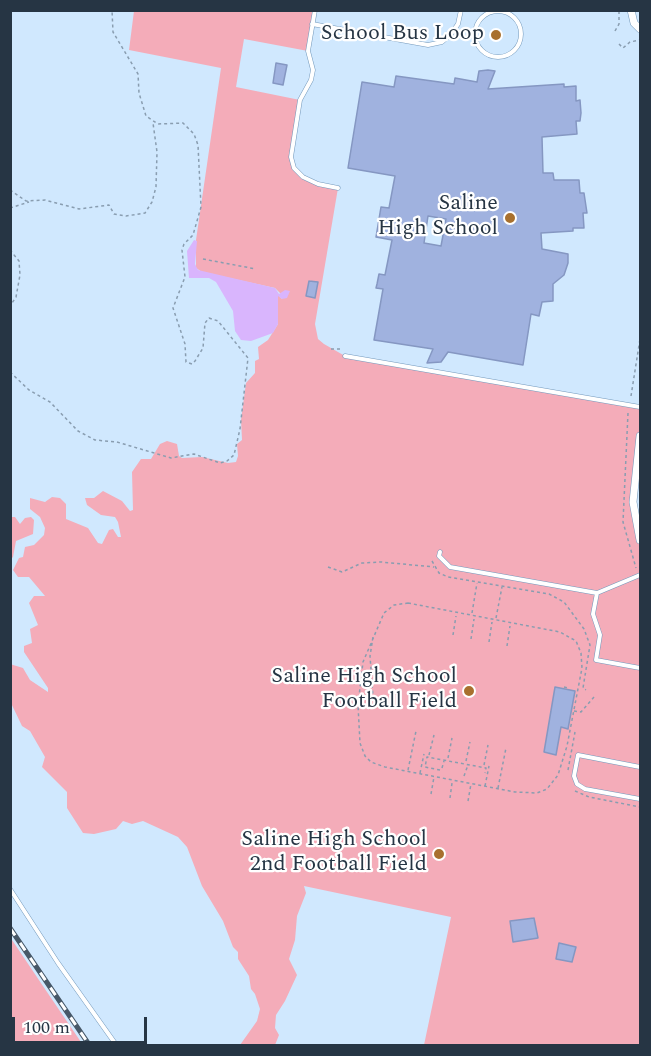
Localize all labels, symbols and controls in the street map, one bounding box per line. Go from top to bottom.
place label: School Bus Loop [321,22,484,48]
marker: School Bus Loop [489,28,503,42]
place label: Saline High School [377,192,498,243]
marker: Saline High School [503,211,517,225]
place label: Saline High School Football Field [271,665,457,716]
marker: Saline High School Football Field [462,684,476,698]
place label: Saline High School 2nd Football Field [241,828,427,879]
marker: Saline High School 2nd Football Field [432,847,446,861]
scale bar [15,1005,150,1043]
text: 100 m [23,1014,70,1041]

